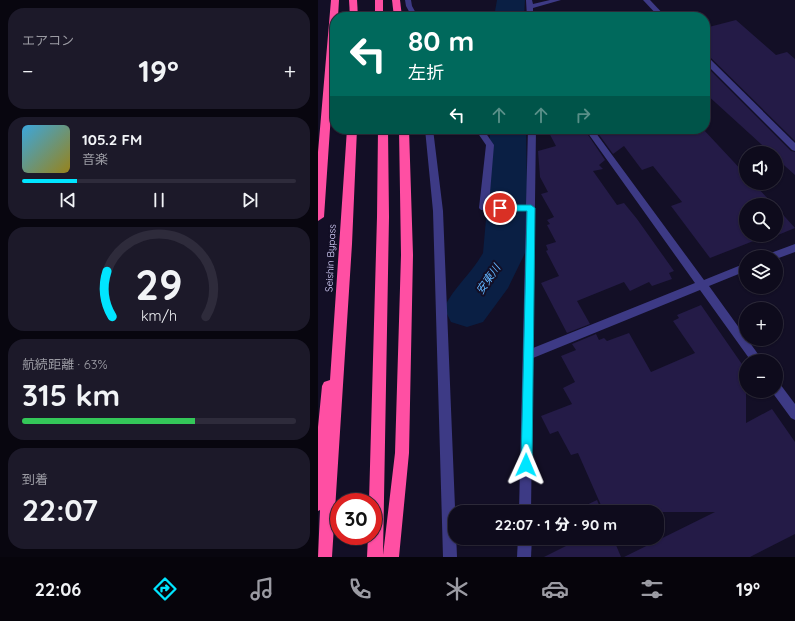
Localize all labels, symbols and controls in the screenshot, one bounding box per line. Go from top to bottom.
text: 80 m [408,23,474,58]
icon: left [342,28,394,80]
text: エアコン [22,32,74,48]
text: 19° [138,52,179,90]
text: − [22,57,33,85]
text: + [284,57,296,85]
text: 左折 [408,61,444,84]
icon: left [446,104,468,126]
icon: ahead [488,104,510,126]
icon: ahead [530,104,552,126]
icon: right [572,104,594,126]
text: 105.2 FM [82,130,142,149]
map controls [739,146,783,398]
button: sound [739,146,783,190]
text: 音楽 [82,151,108,167]
icon: previous [57,189,79,211]
icon: pause [148,189,170,211]
icon: next [239,189,261,211]
pin [483,191,517,225]
icon: arrive [489,197,511,219]
button: search [739,198,783,242]
street label: Seishin Bypass [322,223,339,292]
button: layers [739,250,783,294]
text: 29 [135,257,183,309]
water label: 安東川 [473,261,504,297]
button: + [739,302,783,346]
text: km/h [141,306,177,324]
button: − [739,354,783,398]
text: 航続距離 · 63% [22,356,108,372]
text: 315 km [22,376,120,414]
position arrow [505,444,547,486]
text: 到着 [22,471,48,487]
text: 22:07 [22,491,98,529]
speed limit sign: 30 [330,493,382,545]
text: 22:07 · 1 分 · 90 m [495,515,617,534]
icon: directions [151,575,179,603]
icon: music [248,575,276,603]
icon: phone [346,575,374,603]
icon: climate [443,575,471,603]
icon: car [541,575,569,603]
icon: filters [638,575,666,603]
text: 22:06 [35,578,81,601]
text: 19° [736,578,760,601]

